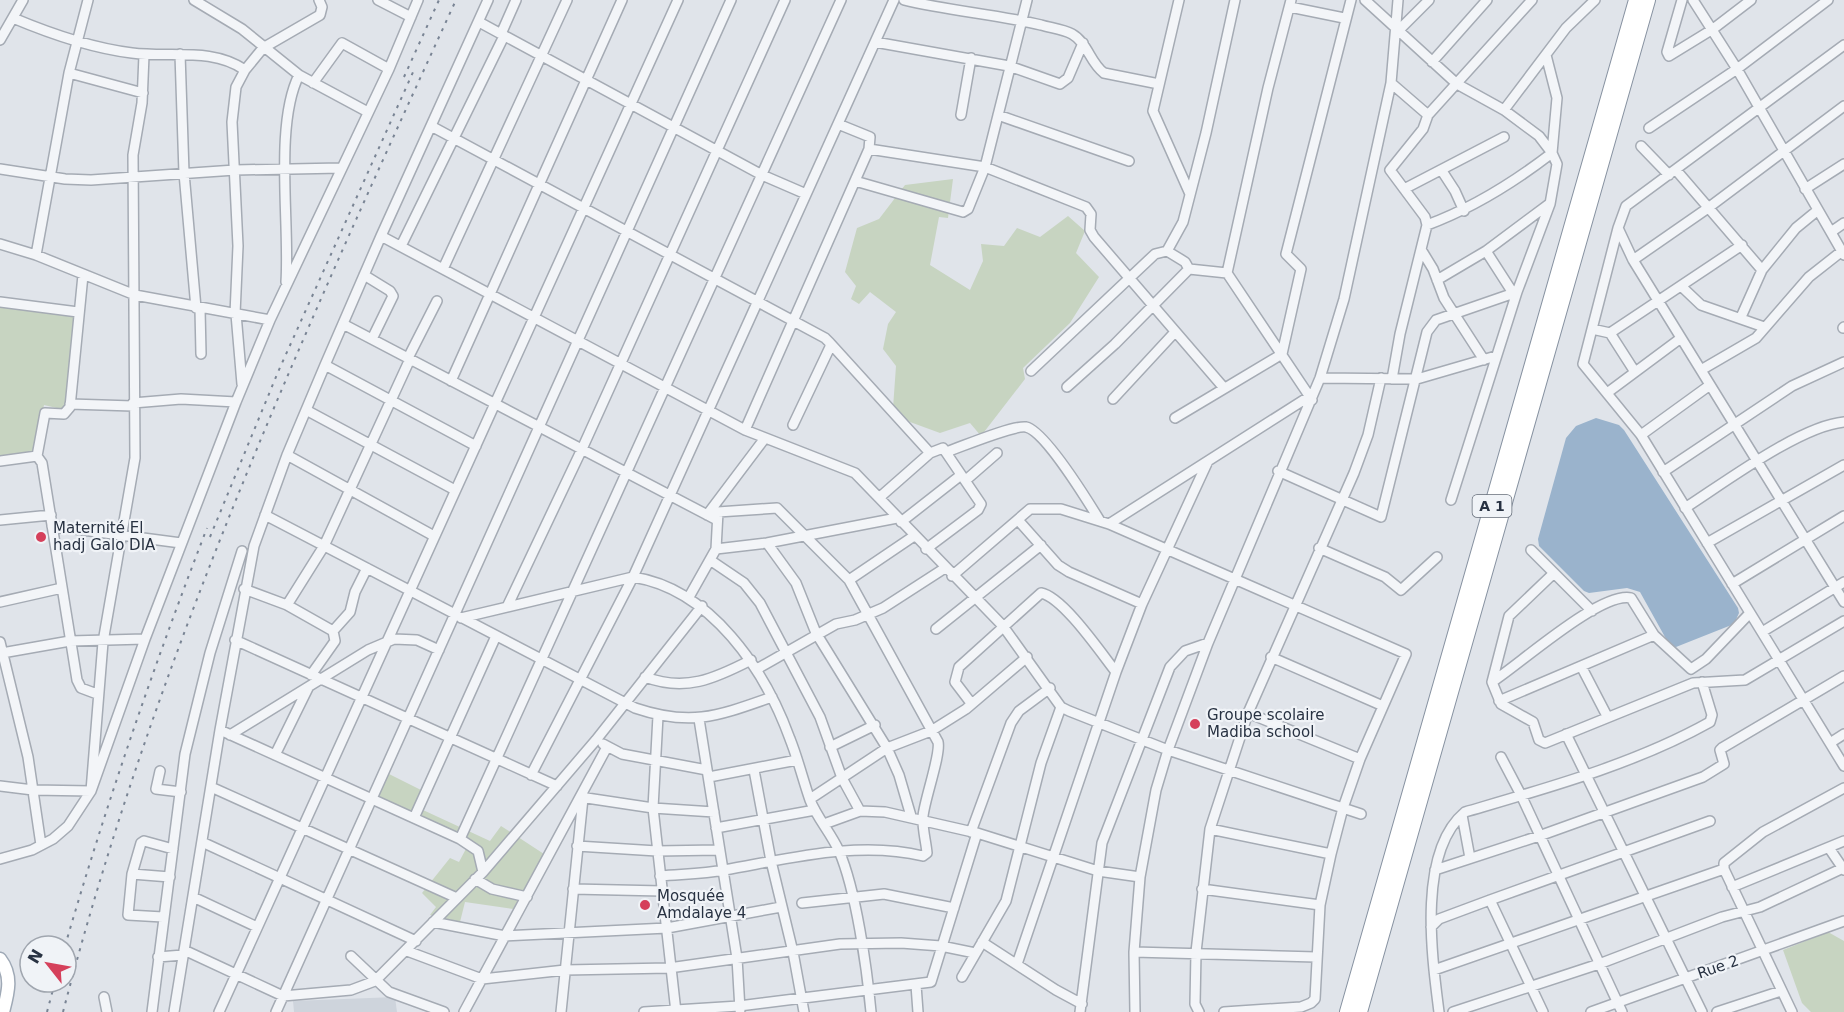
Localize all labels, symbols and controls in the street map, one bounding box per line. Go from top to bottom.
road number: A 1 [1472,495,1512,517]
place label: Maternité El hadj Galo DIA [53,519,156,554]
marker: Maternité El hadj Galo DIA [34,530,48,544]
place label: Groupe scolaire Madiba school [1207,706,1325,741]
marker: Groupe scolaire Madiba school [1188,717,1202,731]
place label: Mosquée Amdalaye 4 [657,887,746,922]
marker: Mosquée Amdalaye 4 [638,898,652,912]
north arrow [18,934,78,994]
text: N [24,946,47,967]
street label: Rue 2 [1695,952,1741,982]

